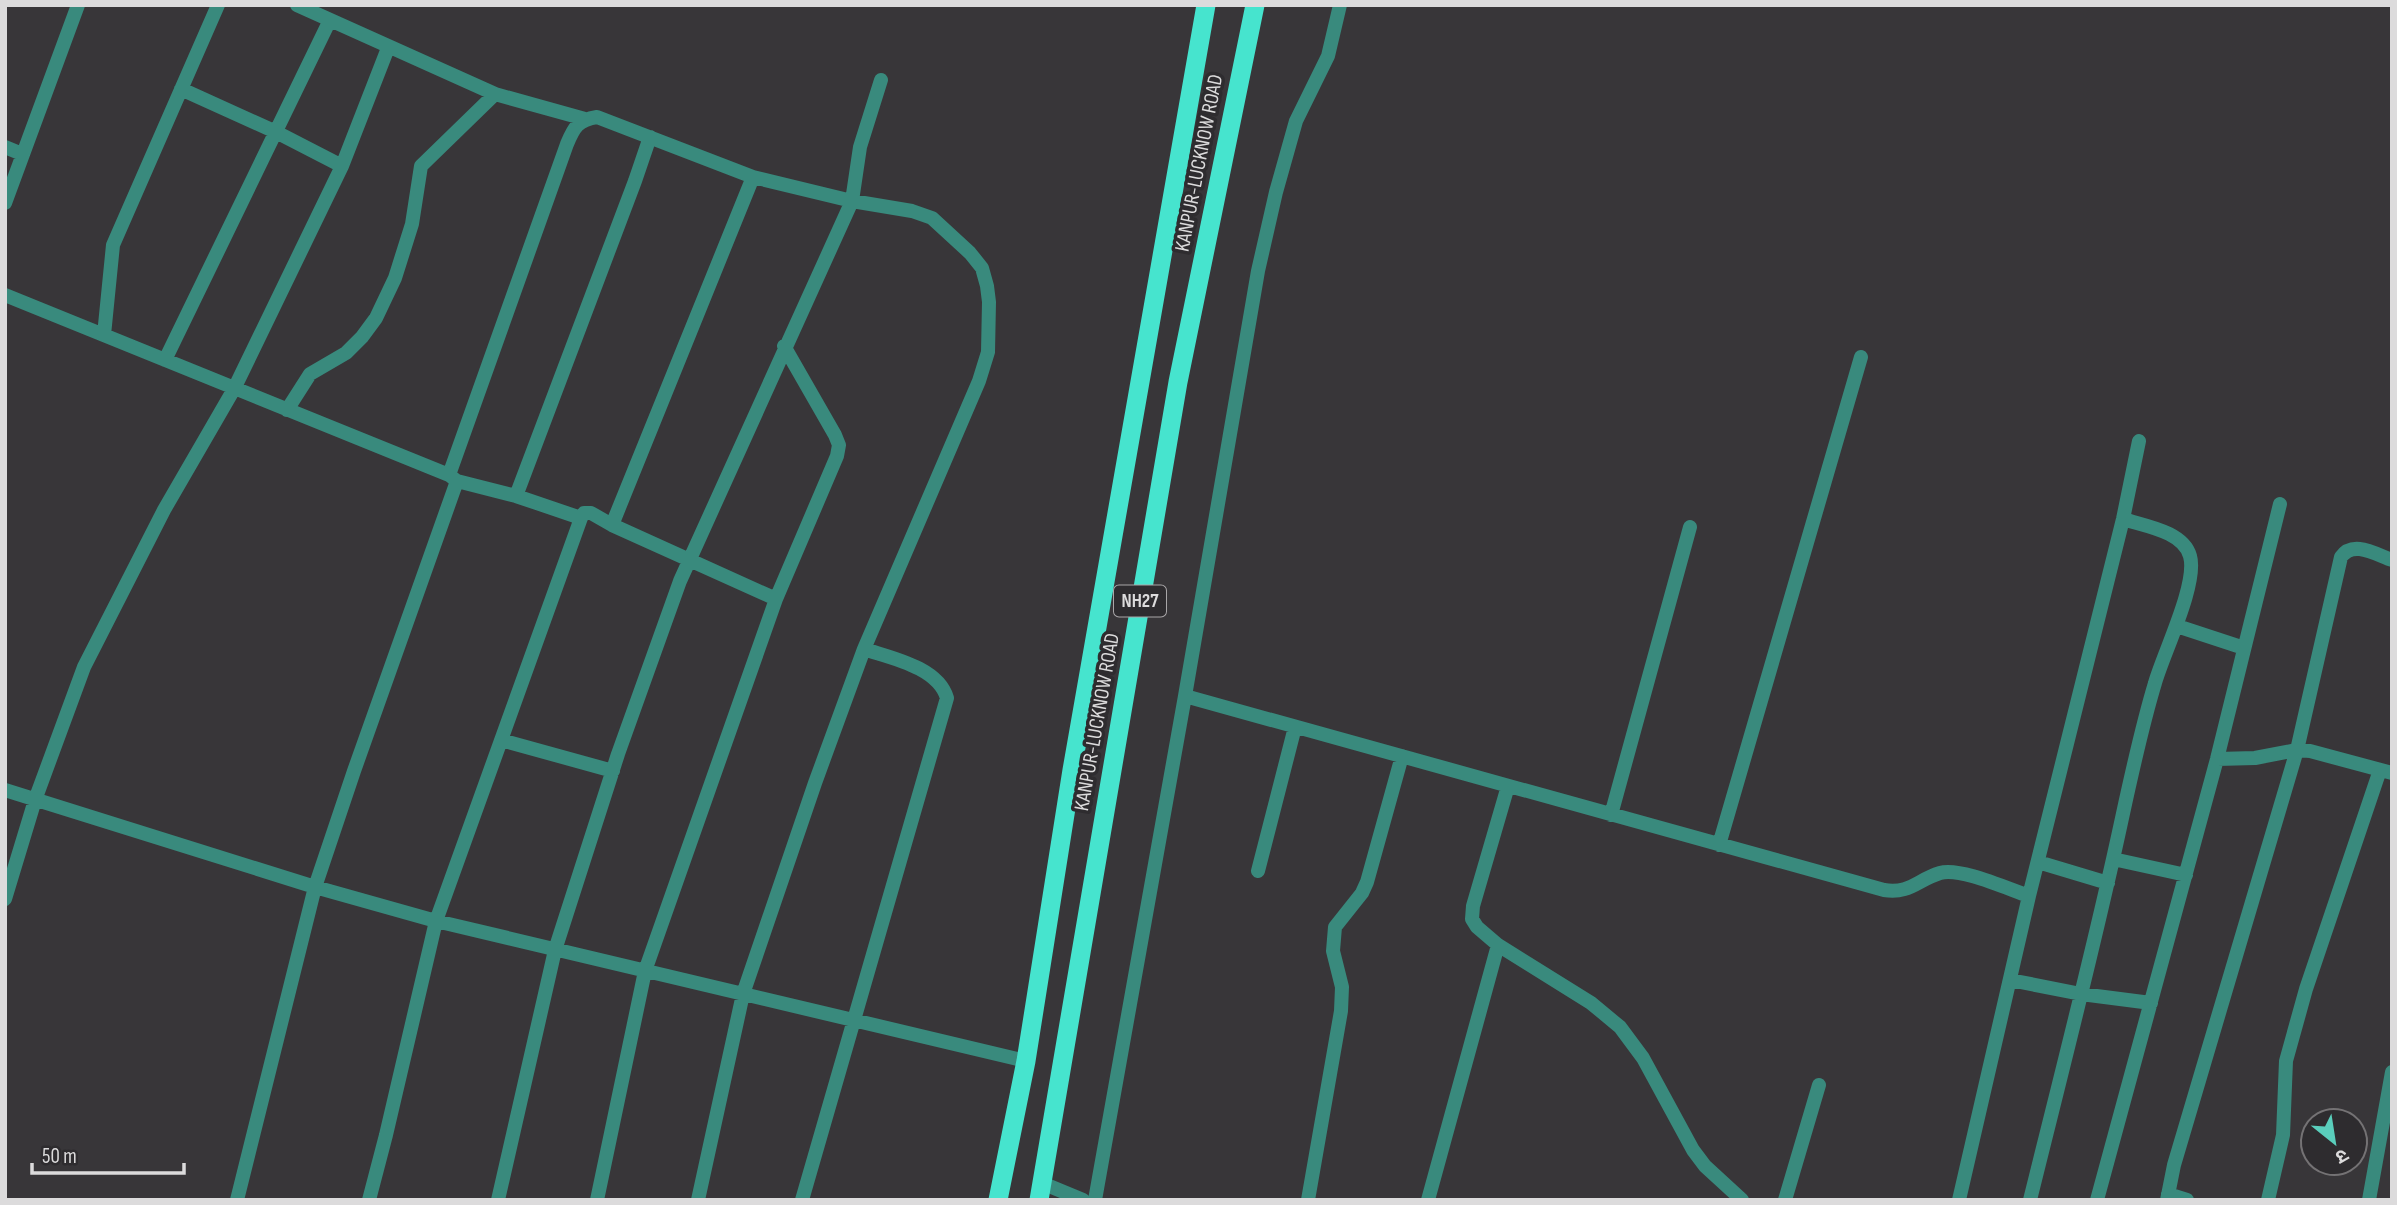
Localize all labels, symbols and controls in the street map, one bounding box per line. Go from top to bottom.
street label: KANPUR-LUCKNOW ROAD [1170,72,1228,254]
road number: NH27 [1114,586,1166,616]
street label: KANPUR-LUCKNOW ROAD [1069,631,1125,813]
north arrow [2299,1107,2369,1177]
scale bar [32,1132,184,1176]
text: उ [2330,1143,2352,1169]
text: 50 m [42,1144,77,1169]

